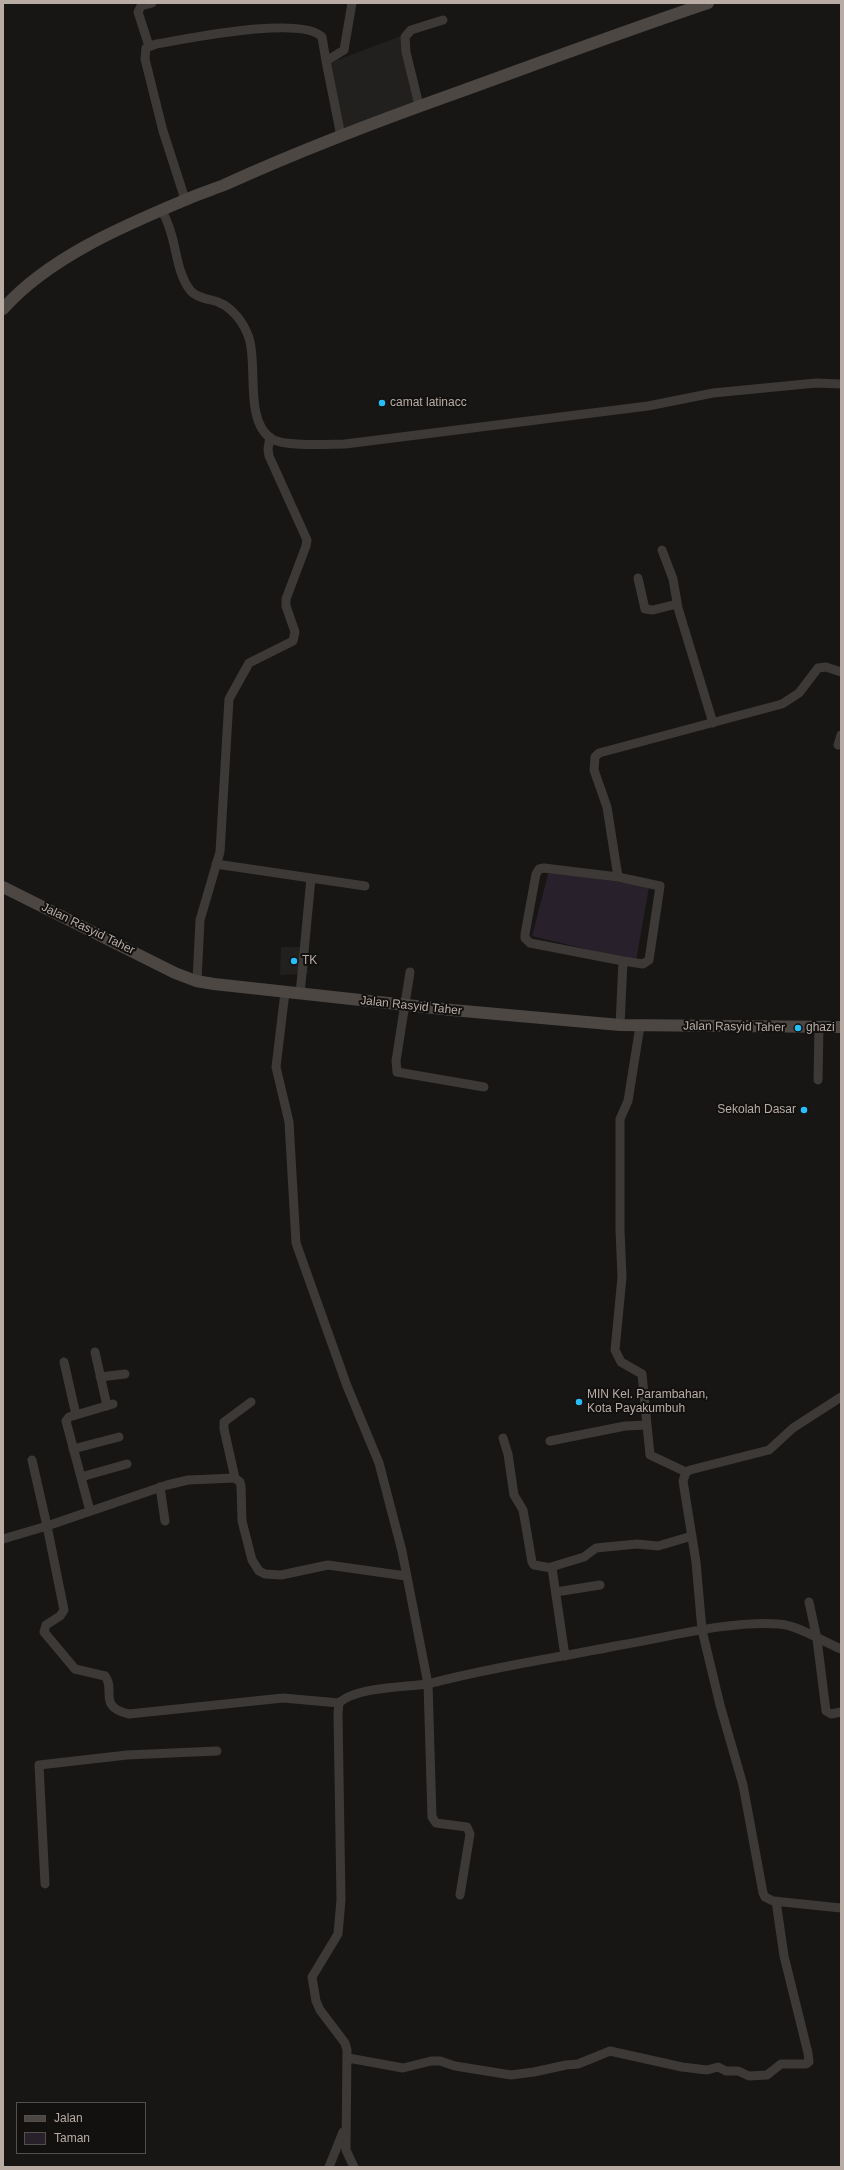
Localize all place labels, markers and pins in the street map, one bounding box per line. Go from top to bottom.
place label: camat latinacc [390,396,467,410]
marker: camat latinacc [377,398,387,408]
place label: TK [302,954,317,968]
marker: TK [289,956,299,966]
place label: ghazi [806,1021,835,1035]
marker: ghazi [793,1023,803,1033]
place label: Sekolah Dasar [717,1103,796,1117]
marker: Sekolah Dasar [799,1105,809,1115]
place label: MIN Kel. Parambahan, Kota Payakumbuh [587,1388,708,1416]
marker: MIN Kel. Parambahan, Kota Payakumbuh [574,1397,584,1407]

